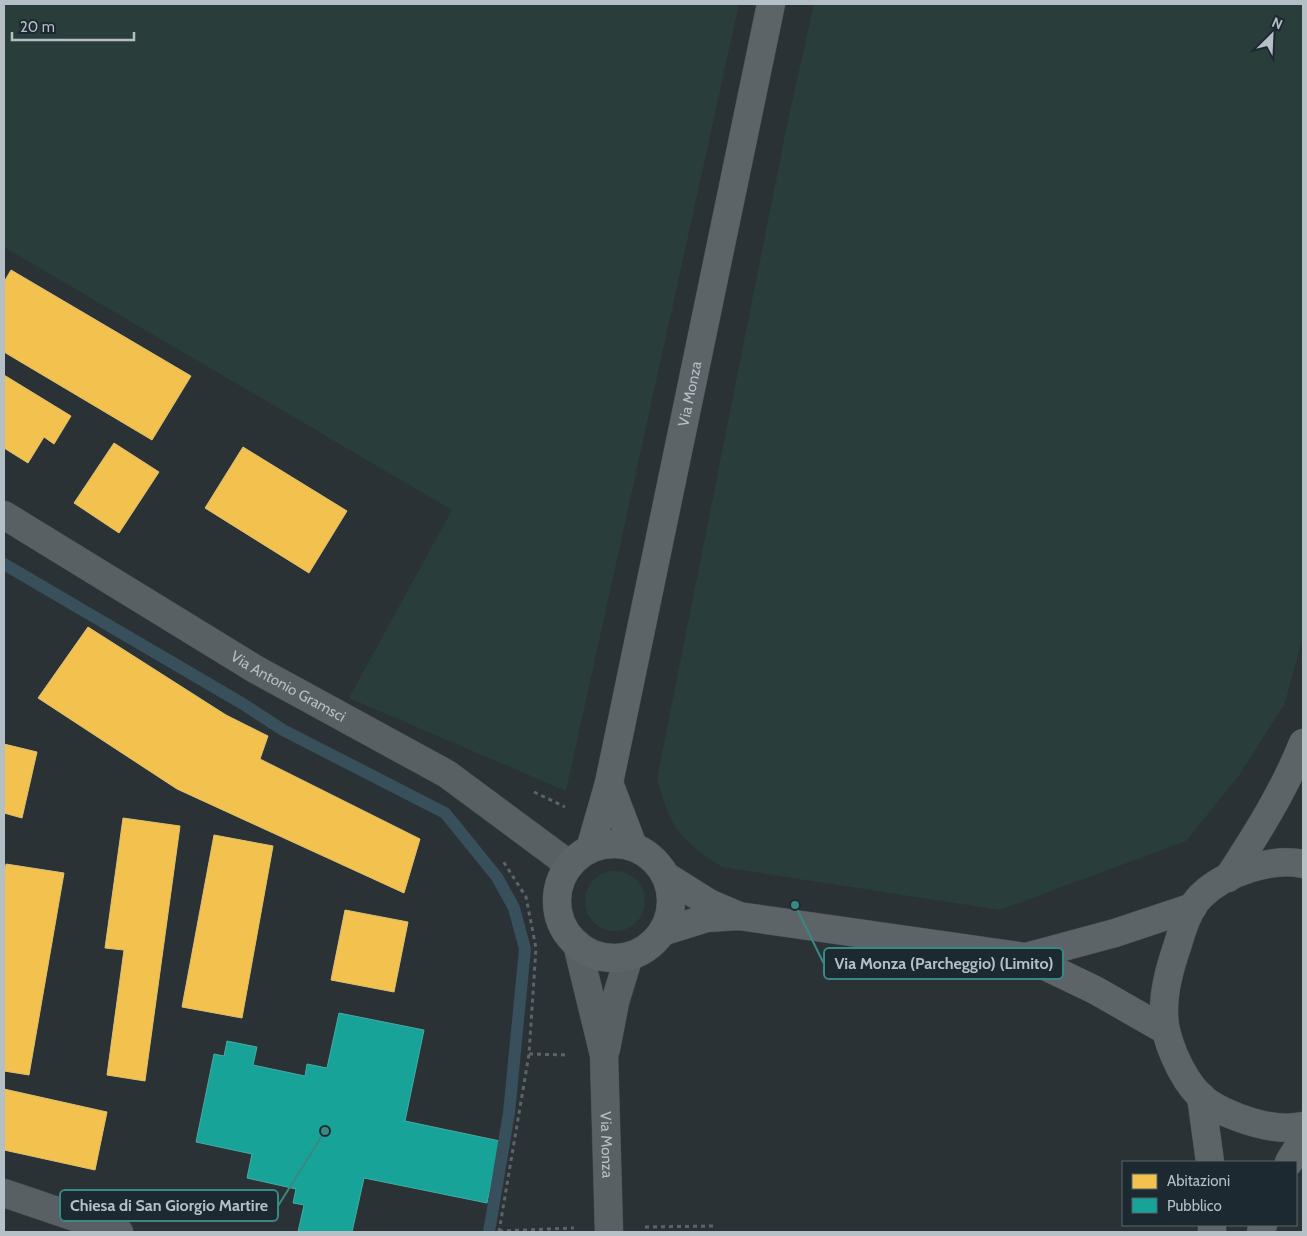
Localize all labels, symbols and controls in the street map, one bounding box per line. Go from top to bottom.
scale bar [12,10,135,42]
north arrow [1247,10,1297,60]
text: N [1269,13,1285,33]
text: 20 m [20,18,55,36]
street label: Via Monza [674,359,706,428]
street label: Via Antonio Gramsci [227,647,349,726]
callout: Via Monza (Parcheggio) (Limito) [824,948,1063,979]
text: Via Monza (Parcheggio) (Limito) [834,954,1054,973]
street label: Via Monza [597,1111,616,1179]
legend [1122,1161,1297,1226]
text: Abitazioni [1167,1172,1230,1190]
callout: Chiesa di San Giorgio Martire [60,1190,278,1221]
text: Chiesa di San Giorgio Martire [70,1196,268,1215]
text: Pubblico [1167,1197,1222,1215]

